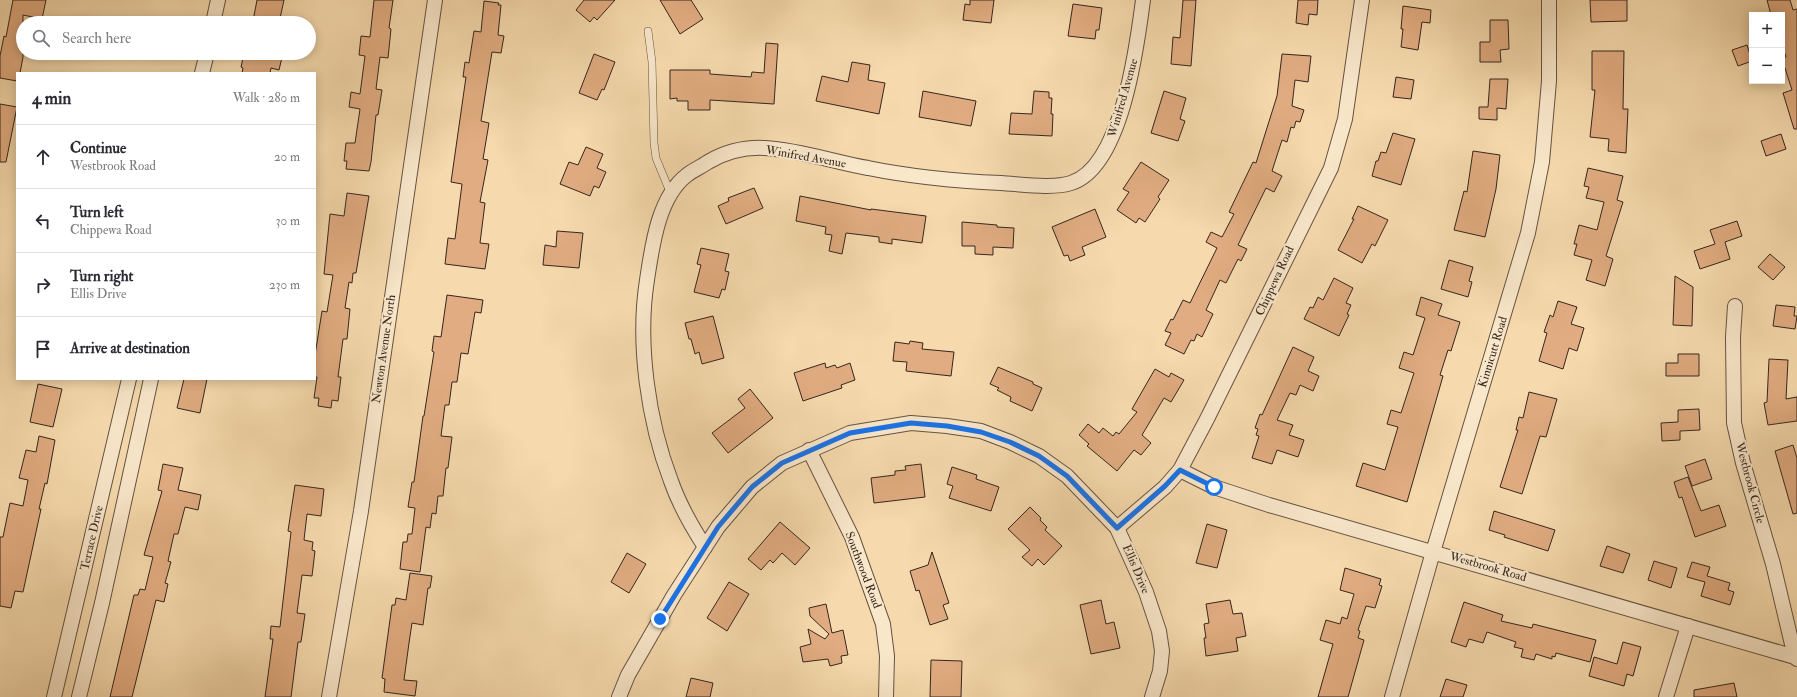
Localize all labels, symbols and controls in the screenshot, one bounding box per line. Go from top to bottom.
map controls [1749,12,1785,84]
button: + [1749,12,1785,48]
search box [16,16,316,60]
icon: search [30,27,52,49]
text: Search here [62,29,131,48]
button: − [1749,48,1785,84]
street label: Winifred Avenue [1104,57,1141,140]
text: 4 min [32,88,71,109]
text: Walk · 280 m [233,90,300,106]
text: Continue [70,139,126,158]
street label: Winifred Avenue [764,142,847,171]
icon: ahead [32,146,54,168]
text: 20 m [274,149,300,165]
text: Westbrook Road [70,158,156,174]
text: Turn left [70,203,124,222]
icon: left [32,210,54,232]
text: 30 m [276,213,300,229]
text: Chippewa Road [70,222,152,238]
street label: Chippewa Road [1252,244,1298,318]
text: Turn right [70,267,133,286]
icon: right [32,274,54,296]
text: 230 m [269,277,300,293]
text: Ellis Drive [70,286,126,302]
street label: Newton Avenue North [369,293,399,404]
street label: Kinnicutt Road [1475,315,1511,389]
icon: arrive [32,338,54,360]
text: Arrive at destination [70,339,190,358]
street label: Westbrook Circle [1732,440,1768,525]
route start [1205,478,1223,496]
street label: Terrace Drive [77,504,107,572]
street label: Southwood Road [841,529,885,611]
street label: Ellis Drive [1119,542,1153,596]
street label: Westbrook Road [1447,549,1528,585]
route end [651,610,669,628]

